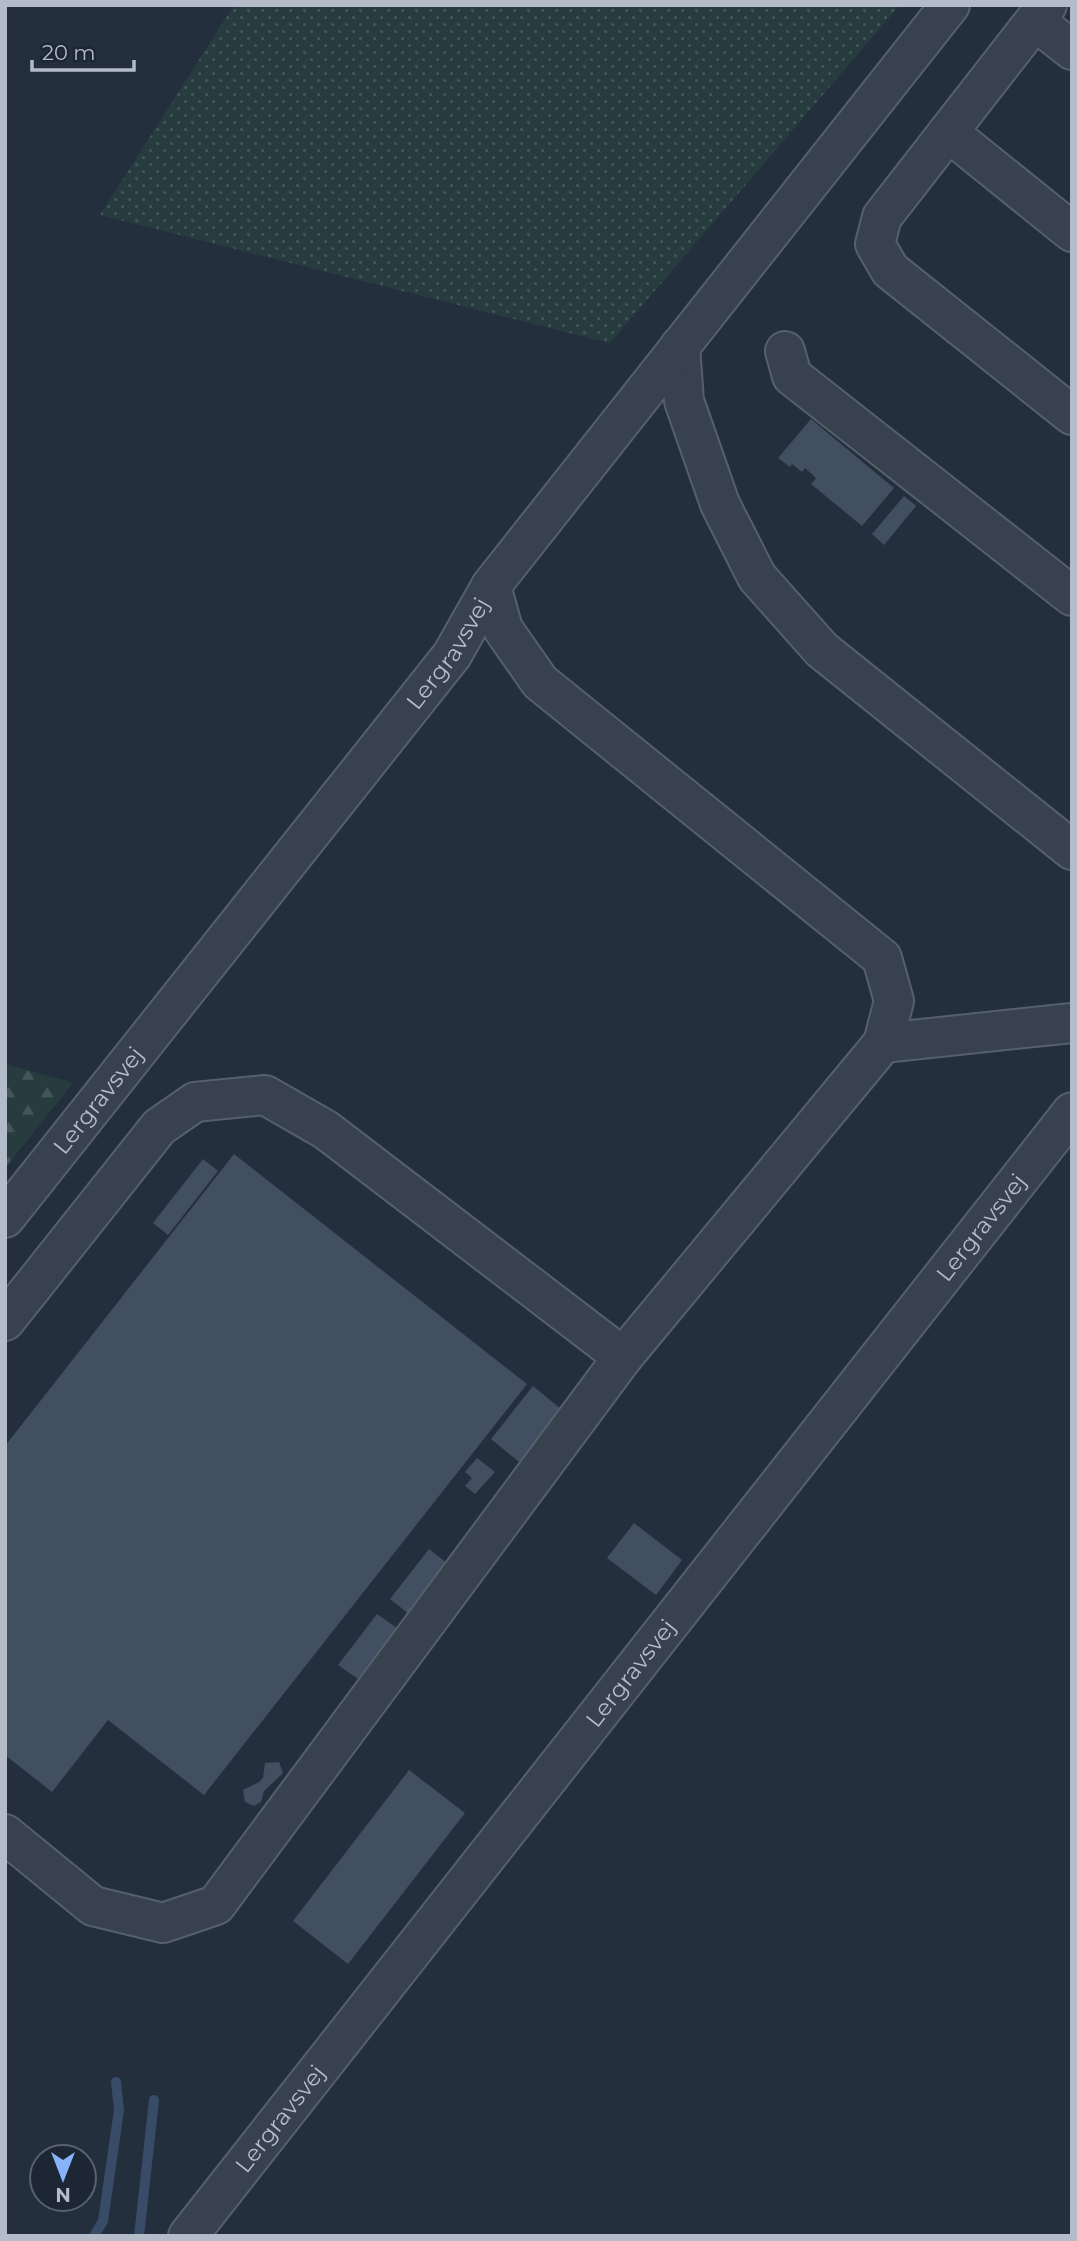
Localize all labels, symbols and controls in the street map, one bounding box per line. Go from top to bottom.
scale bar [32,28,133,72]
text: 20 m [42,40,96,65]
street label: Lergravsvej [400,593,496,715]
street label: Lergravsvej [47,1041,149,1160]
street label: Lergravsvej [930,1168,1032,1287]
street label: Lergravsvej [580,1614,682,1733]
street label: Lergravsvej [229,2059,331,2178]
north arrow [28,2143,98,2213]
text: N [55,2183,71,2206]

